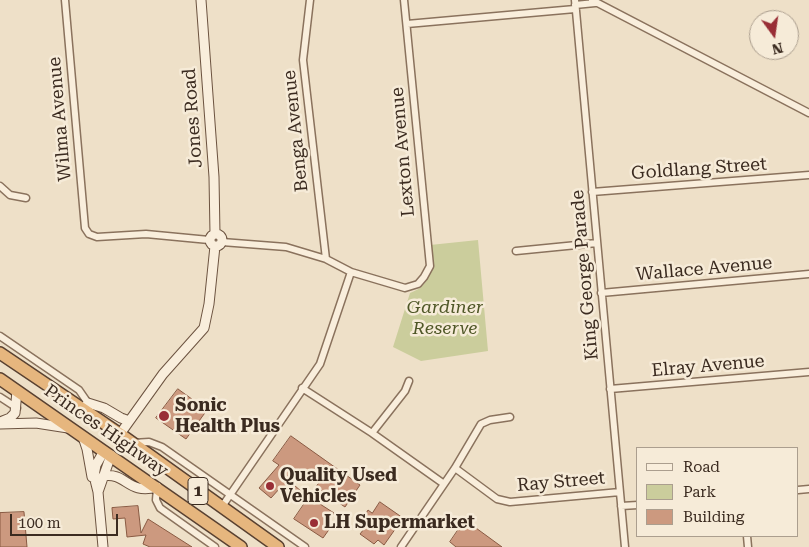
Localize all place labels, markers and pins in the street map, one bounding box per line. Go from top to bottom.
place label: Sonic Health Plus [175,395,280,438]
marker: Sonic Health Plus [157,409,171,423]
place label: Quality Used Vehicles [280,465,397,508]
marker: Quality Used Vehicles [264,480,276,492]
place label: LH Supermarket [324,512,475,534]
marker: LH Supermarket [308,517,320,529]

